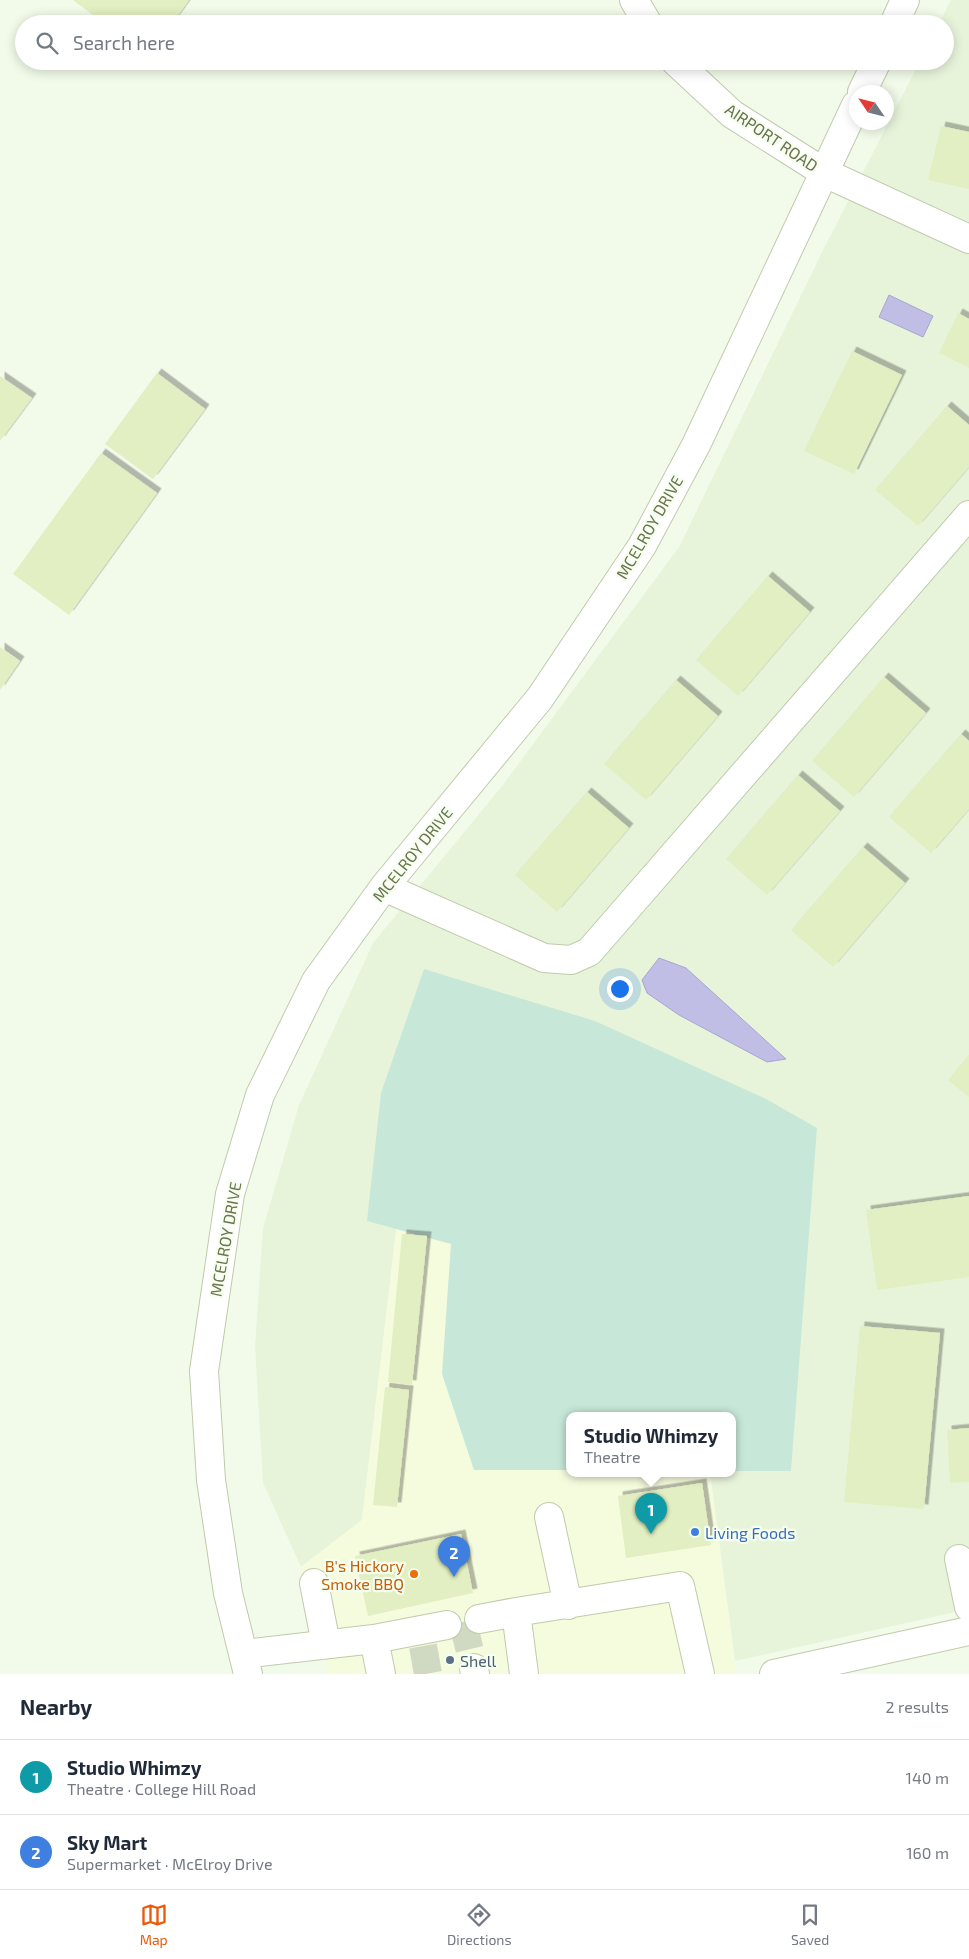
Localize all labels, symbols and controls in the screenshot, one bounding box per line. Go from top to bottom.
search box [15,15,954,70]
icon: search [33,29,61,57]
text: Search here [73,31,175,54]
north arrow [849,85,894,130]
street label: AIRPORT ROAD [722,99,822,175]
street label: MCELROY DRIVE [612,472,686,582]
street label: MCELROY DRIVE [368,803,456,905]
your location [607,976,633,1002]
street label: MCELROY DRIVE [206,1180,244,1298]
popup [566,1412,736,1477]
text: Studio Whimzy [584,1424,718,1447]
text: Theatre [584,1447,641,1466]
pin: 1 [635,1493,667,1534]
place label: Living Foods [705,1523,795,1542]
marker: Living Foods [689,1526,701,1538]
pin: 2 [438,1536,470,1577]
place label: B's Hickory Smoke BBQ [321,1556,405,1594]
marker: B's Hickory Smoke BBQ [408,1568,420,1580]
place label: Shell [460,1651,497,1670]
marker: Shell [444,1654,456,1666]
text: Nearby [20,1694,92,1719]
text: 2 results [886,1697,949,1716]
text: Studio Whimzy [67,1756,202,1779]
text: 1 [33,1768,39,1787]
text: 140 m [906,1768,949,1787]
text: Theatre · College Hill Road [67,1779,256,1798]
text: Sky Mart [67,1831,147,1854]
text: 2 [31,1843,41,1862]
text: 160 m [906,1843,949,1862]
text: Supermarket · McElroy Drive [67,1854,273,1873]
tab: Map [140,1901,168,1948]
tab: Directions [447,1901,512,1948]
tab: Saved [791,1901,829,1948]

